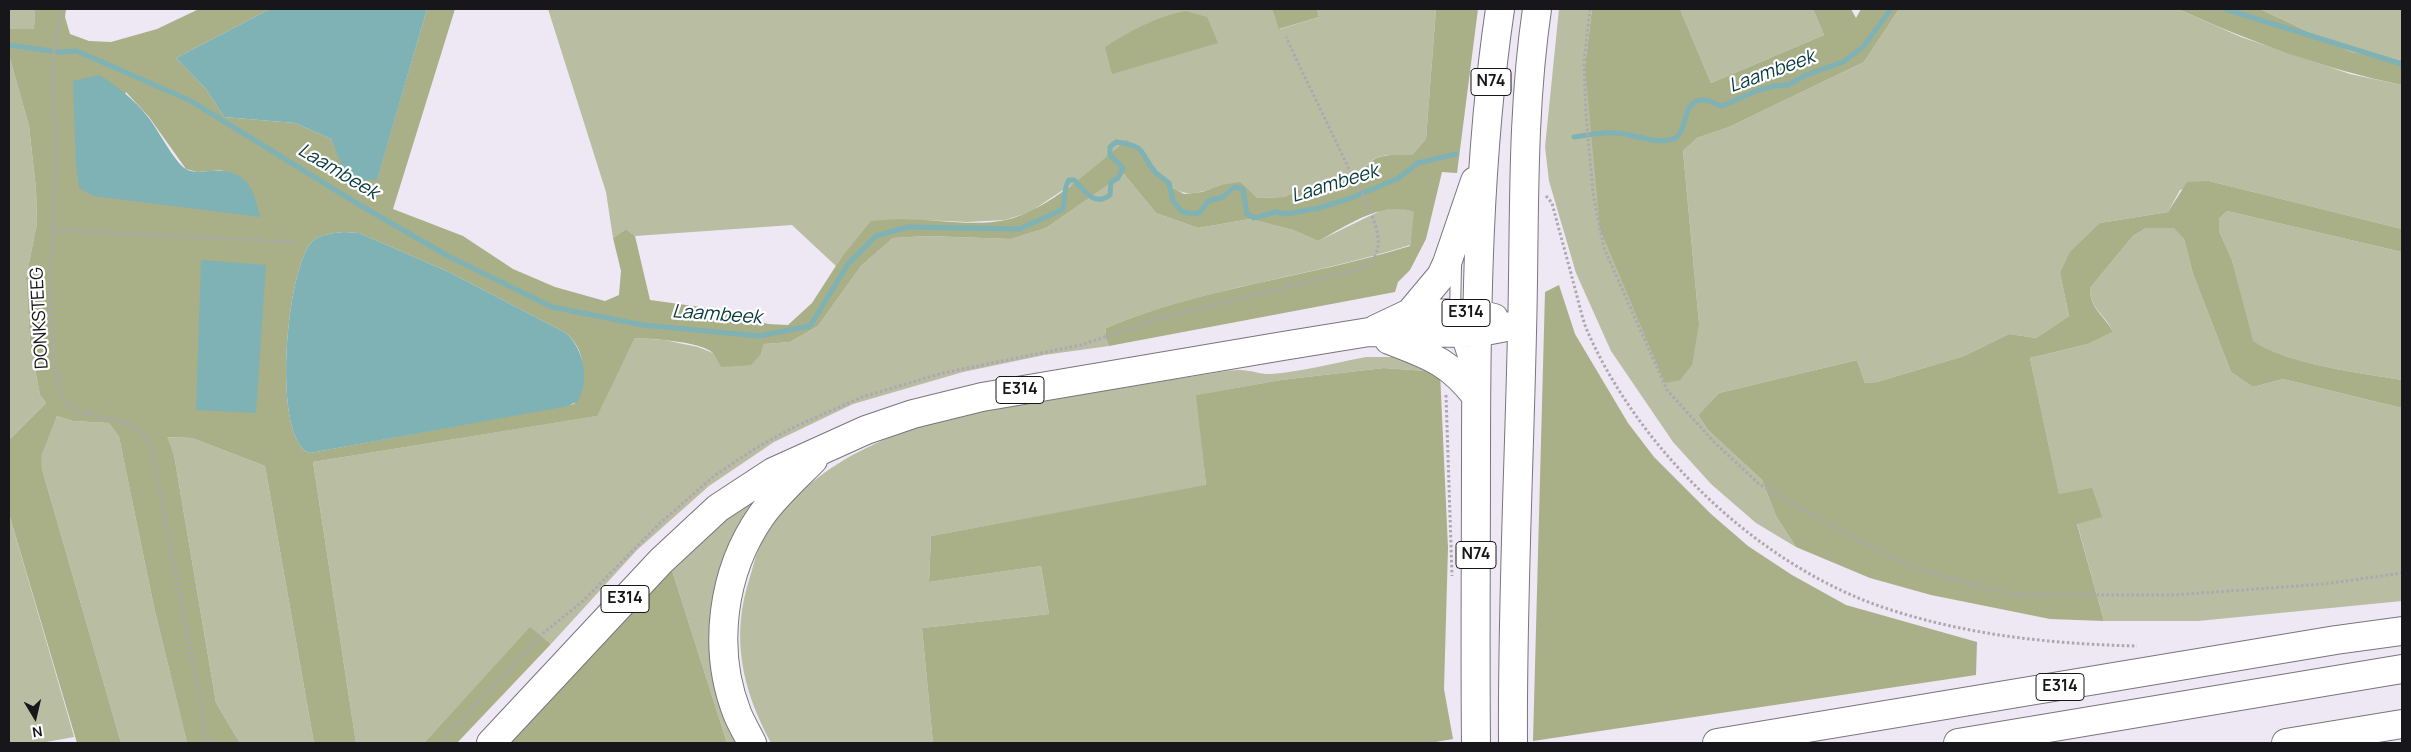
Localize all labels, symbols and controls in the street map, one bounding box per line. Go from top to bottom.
water label: Laambeek [1726,46,1818,98]
road number: N74 [1471,68,1511,95]
water label: Laambeek [294,139,382,205]
water label: Laambeek [1289,160,1381,208]
street label: DONKSTEEG [27,266,53,370]
water label: Laambeek [671,300,763,330]
road number: E314 [1442,300,1490,326]
road number: E314 [996,376,1044,404]
road number: N74 [1456,542,1496,568]
road number: E314 [601,586,649,612]
road number: E314 [2036,674,2084,700]
north arrow [10,692,60,742]
text: N [31,722,44,742]

